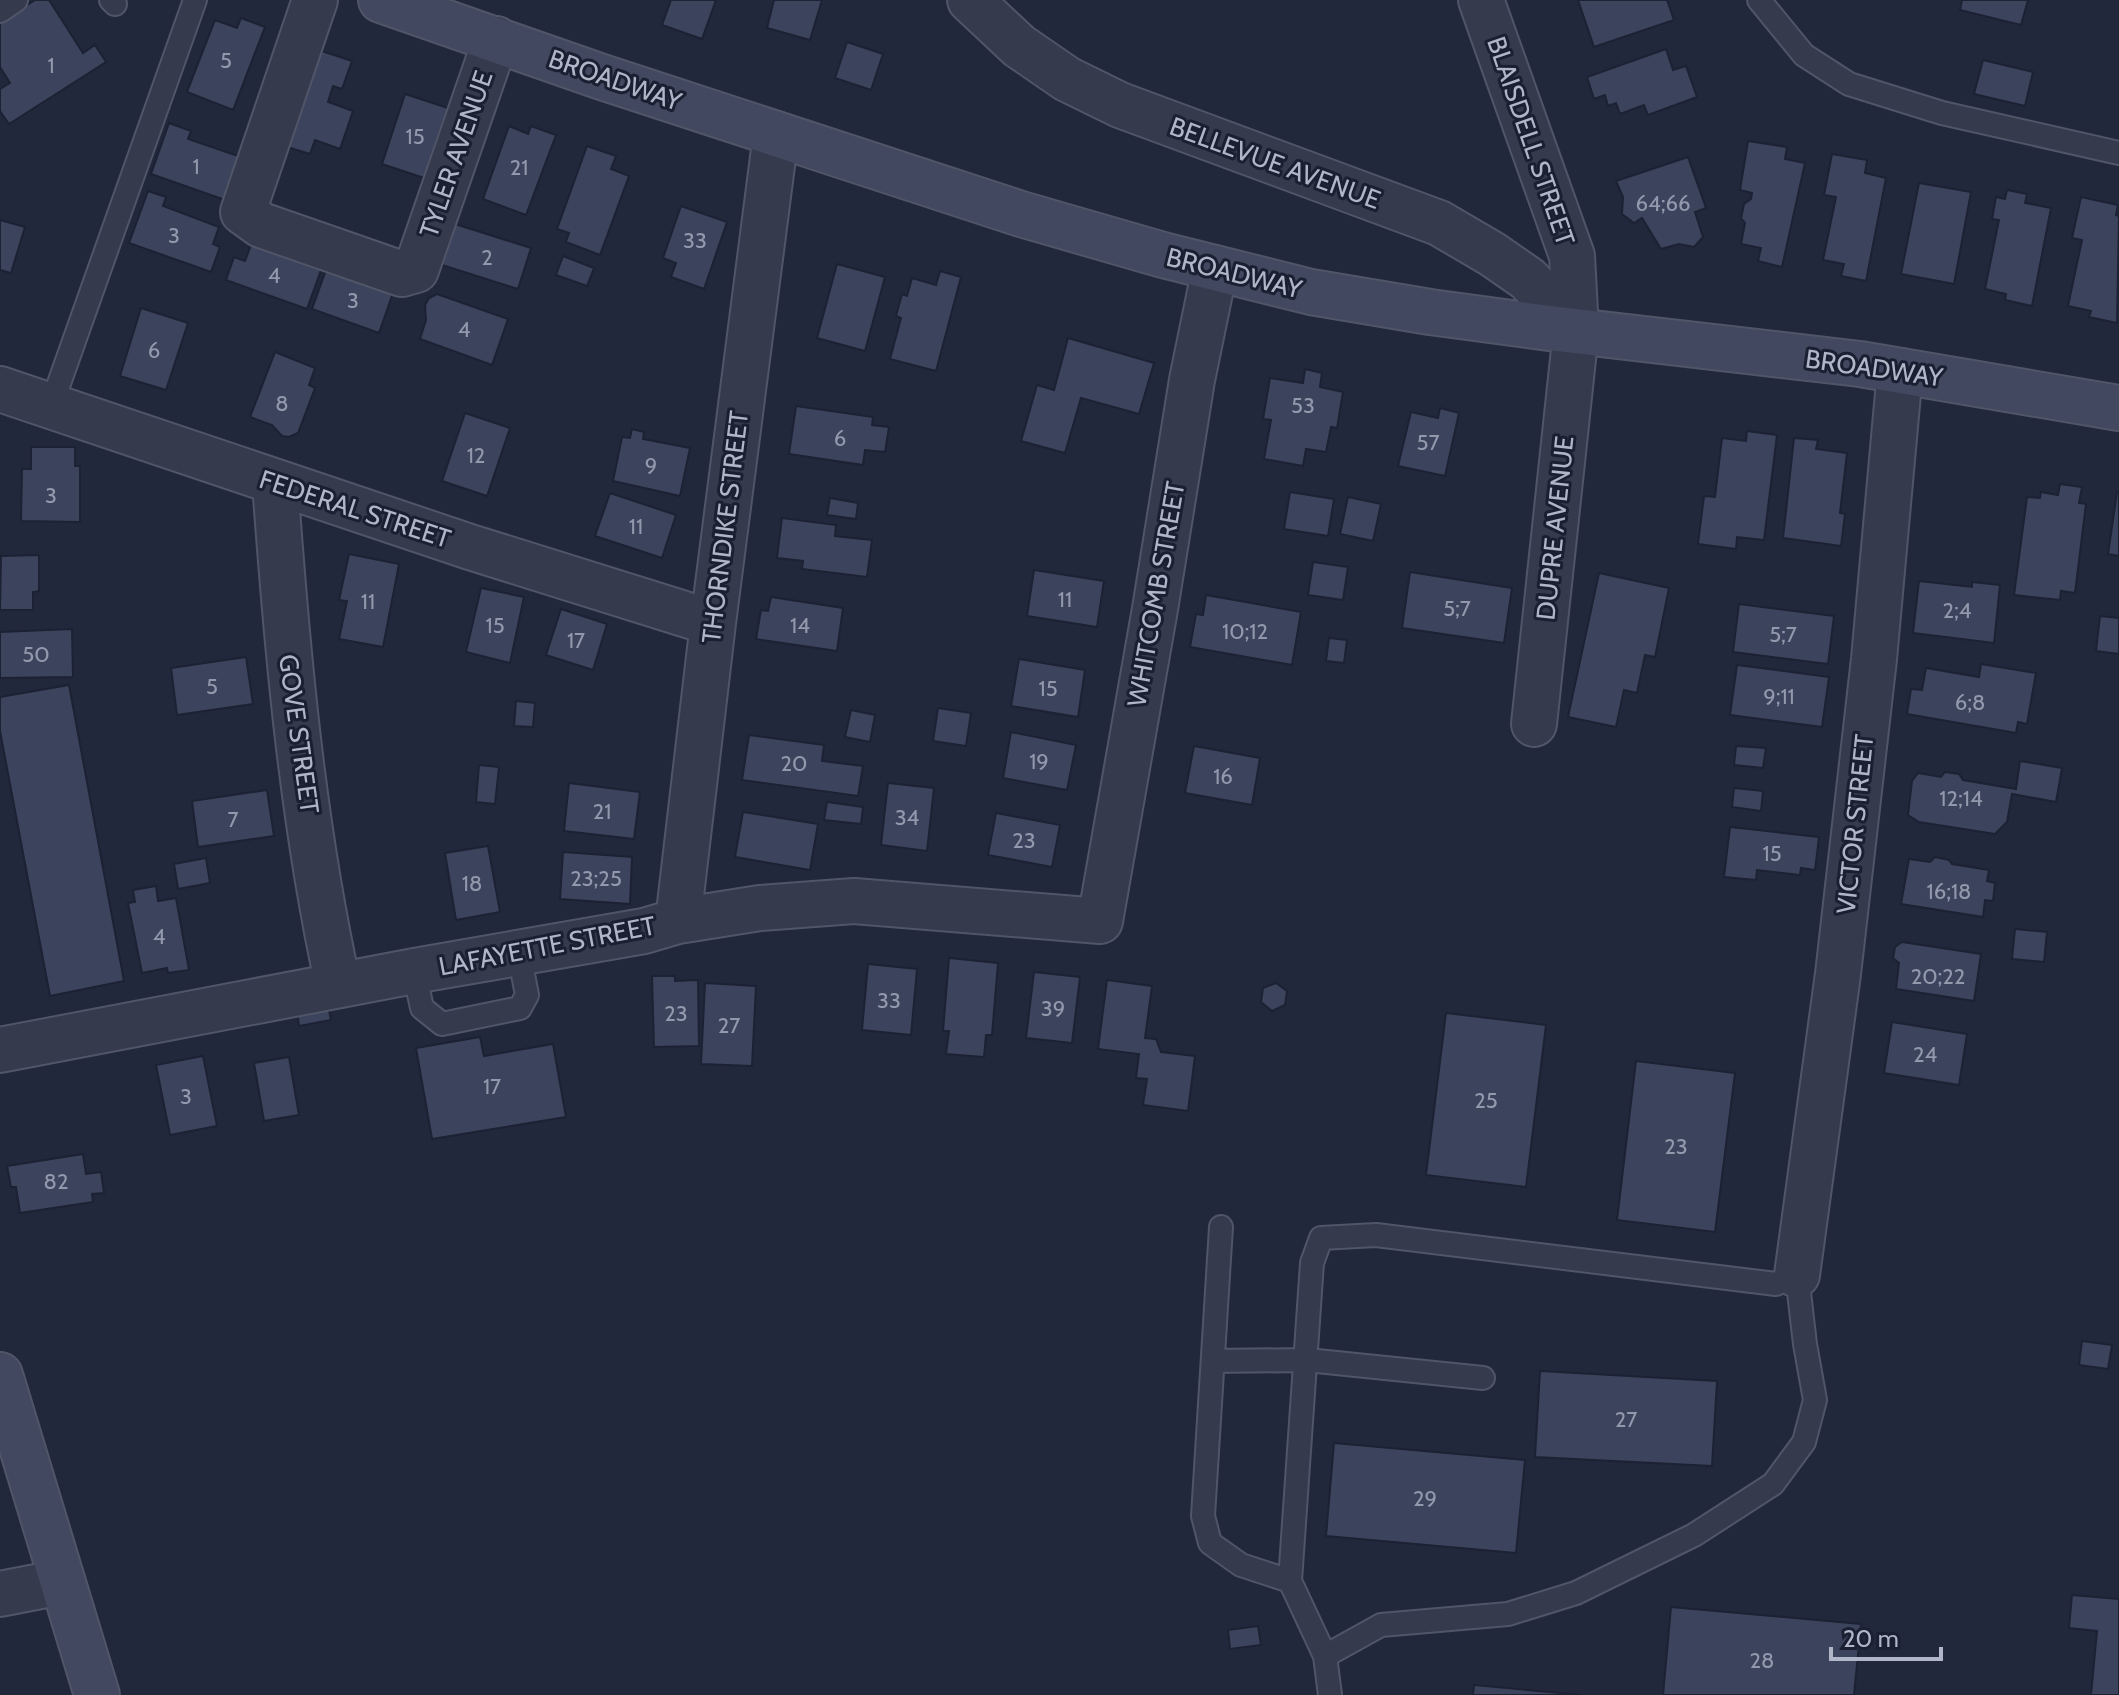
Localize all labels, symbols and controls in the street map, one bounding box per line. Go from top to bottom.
street label: BLAISDELL STREET [1480,32,1582,250]
street label: BROADWAY [544,42,686,118]
house number: 5 [220,47,232,74]
house number: 1 [47,52,55,79]
street label: TYLER AVENUE [413,66,499,242]
street label: BELLEVUE AVENUE [1165,110,1385,216]
house number: 15 [405,123,425,150]
house number: 1 [192,153,200,180]
house number: 21 [510,154,528,181]
house number: 64;66 [1636,190,1690,217]
house number: 3 [168,222,180,249]
house number: 33 [683,227,707,254]
street label: BROADWAY [1163,241,1305,305]
house number: 2 [481,244,493,271]
house number: 4 [268,262,281,289]
house number: 3 [347,287,359,314]
house number: 4 [458,316,471,343]
house number: 6 [148,337,160,364]
street label: BROADWAY [1803,343,1945,394]
house number: 8 [275,390,289,417]
house number: 53 [1291,392,1315,419]
street label: THORNDIKE STREET [695,409,755,645]
house number: 6 [834,425,846,452]
house number: 57 [1417,429,1439,456]
street label: DUPRE AVENUE [1529,434,1581,622]
house number: 12 [467,442,485,469]
house number: 9 [645,452,657,479]
street label: FEDERAL STREET [255,463,455,555]
street label: WHITCOMB STREET [1120,479,1192,709]
house number: 3 [45,482,57,509]
house number: 11 [629,513,643,540]
house number: 11 [1058,586,1072,613]
house number: 11 [361,588,375,615]
house number: 5;7 [1443,595,1471,622]
house number: 2;4 [1943,597,1972,624]
house number: 15 [485,612,505,639]
house number: 14 [790,612,810,639]
house number: 10;12 [1222,618,1268,645]
house number: 5;7 [1769,621,1797,648]
house number: 17 [567,627,585,654]
house number: 50 [22,641,50,668]
street label: GOVE STREET [272,652,326,816]
house number: 5 [206,673,218,700]
house number: 15 [1038,675,1058,702]
house number: 9;11 [1763,683,1795,710]
house number: 6;8 [1955,689,1985,716]
street label: VICTOR STREET [1830,732,1880,916]
house number: 19 [1029,748,1049,775]
house number: 20 [781,750,807,777]
house number: 16 [1213,763,1233,790]
house number: 12;14 [1939,785,1983,812]
house number: 21 [593,798,611,825]
house number: 34 [895,804,920,831]
house number: 7 [227,806,239,833]
house number: 23 [1012,827,1036,854]
house number: 15 [1762,840,1782,867]
house number: 23;25 [570,865,622,892]
house number: 18 [462,870,482,897]
house number: 16;18 [1927,878,1971,905]
street label: LAFAYETTE STREET [436,909,658,983]
house number: 4 [153,923,166,950]
house number: 20;22 [1911,963,1965,990]
house number: 33 [877,987,901,1014]
house number: 39 [1041,995,1065,1022]
house number: 23 [664,1000,688,1027]
house number: 27 [718,1012,740,1039]
house number: 24 [1913,1041,1937,1068]
house number: 17 [483,1073,501,1100]
house number: 3 [180,1083,192,1110]
house number: 25 [1474,1087,1498,1114]
house number: 23 [1664,1133,1688,1160]
house number: 82 [44,1168,68,1195]
house number: 27 [1615,1406,1637,1433]
house number: 29 [1413,1485,1437,1512]
scale bar [1831,1611,1941,1661]
text: 20 m [1843,1624,1899,1653]
house number: 28 [1750,1647,1774,1674]

